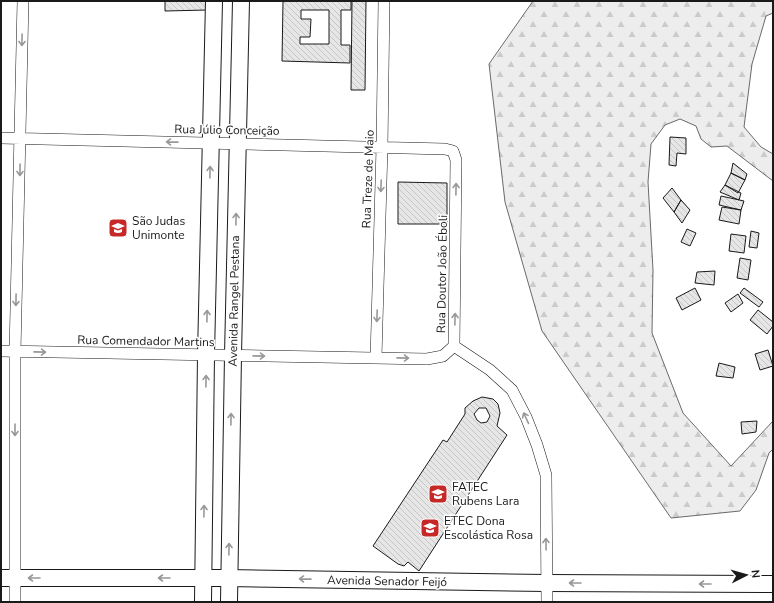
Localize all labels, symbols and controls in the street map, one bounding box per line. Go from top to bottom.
one-way arrow [18,33,26,46]
street label: Rua Júlio Conceição [174,121,280,139]
street label: Rua Treze de Maio [358,129,378,229]
one-way arrow [166,138,179,145]
one-way arrow [16,163,23,176]
one-way arrow [206,166,214,179]
one-way arrow [377,179,385,192]
one-way arrow [452,183,460,196]
place label: São Judas Unimonte [132,213,185,243]
one-way arrow [232,213,240,226]
street label: Rua Doutor João Éboli [433,215,451,333]
school or university icon: São Judas Unimonte [107,217,129,239]
street label: Avenida Rangel Pestana [225,235,243,367]
one-way arrow [13,293,20,306]
one-way arrow [373,309,381,322]
one-way arrow [203,310,211,323]
one-way arrow [451,313,458,326]
street label: Rua Comendador Martins [77,332,215,350]
one-way arrow [33,348,46,356]
one-way arrow [252,352,265,360]
one-way arrow [396,355,409,362]
one-way arrow [202,375,210,388]
one-way arrow [522,412,529,424]
one-way arrow [228,413,235,426]
one-way arrow [11,423,19,436]
place label: FATEC Rubens Lara [452,479,519,509]
school or university icon: FATEC Rubens Lara [427,483,449,505]
one-way arrow [200,505,208,518]
place label: ETEC Dona Escolástica Rosa [444,513,533,543]
school or university icon: ETEC Dona Escolástica Rosa [419,517,441,539]
one-way arrow [543,538,550,551]
one-way arrow [225,543,233,556]
north arrow [726,555,766,595]
text: N [748,569,763,579]
street label: Avenida Senador Feijó [327,572,447,590]
one-way arrow [28,574,41,582]
one-way arrow [158,574,171,582]
one-way arrow [299,575,312,583]
one-way arrow [569,579,582,587]
one-way arrow [699,580,712,588]

